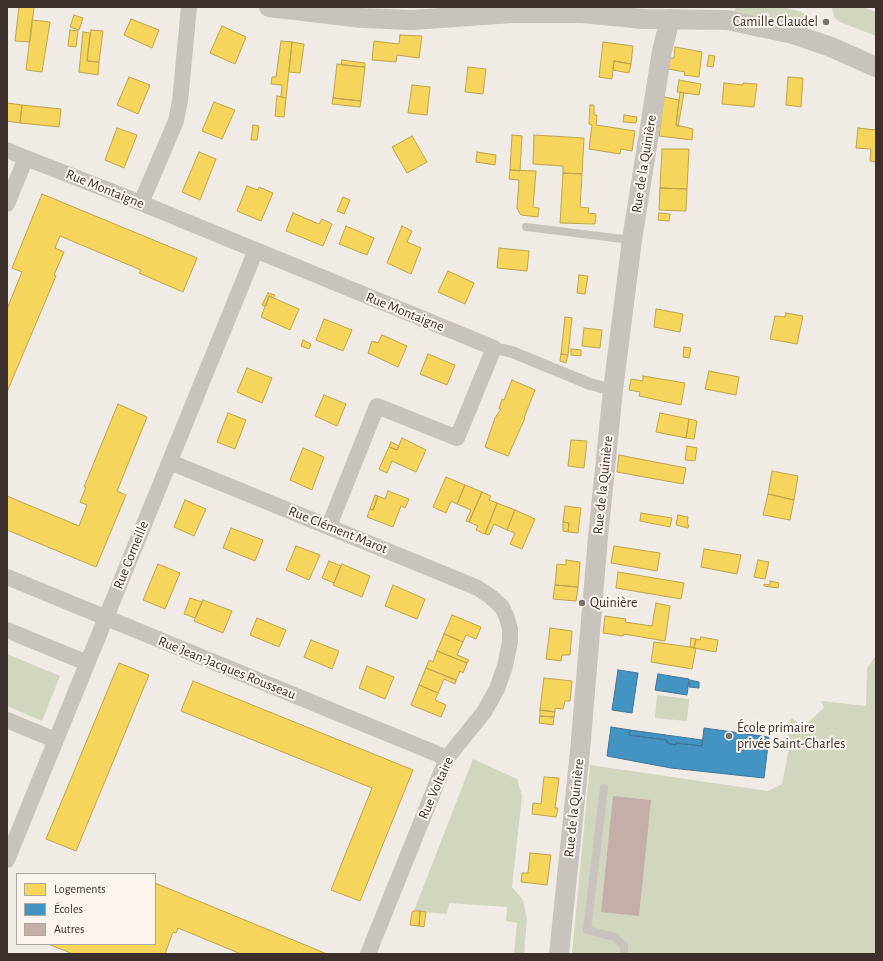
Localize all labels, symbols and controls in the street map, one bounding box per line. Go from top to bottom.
place label: Camille Claudel [733,14,818,30]
marker: Camille Claudel [821,17,831,27]
street label: Rue de la Quinière [628,114,660,214]
street label: Rue Montaigne [63,166,147,212]
street label: Rue Montaigne [363,289,447,335]
street label: Rue de la Quinière [589,435,617,535]
street label: Rue Clément Marot [286,502,390,558]
street label: Rue Corneille [110,518,152,592]
place label: Quinière [590,595,638,611]
marker: Quinière [577,598,587,608]
street label: Rue Jean-Jacques Rousseau [156,633,298,703]
place label: École primaire privée Saint-Charles [737,720,845,752]
marker: École primaire privée Saint-Charles [724,731,734,741]
street label: Rue Voltaire [415,754,457,822]
street label: Rue de la Quinière [560,758,588,858]
legend [16,873,156,945]
text: Logements [54,883,106,895]
text: Écoles [54,903,83,915]
text: Autres [54,923,84,935]

